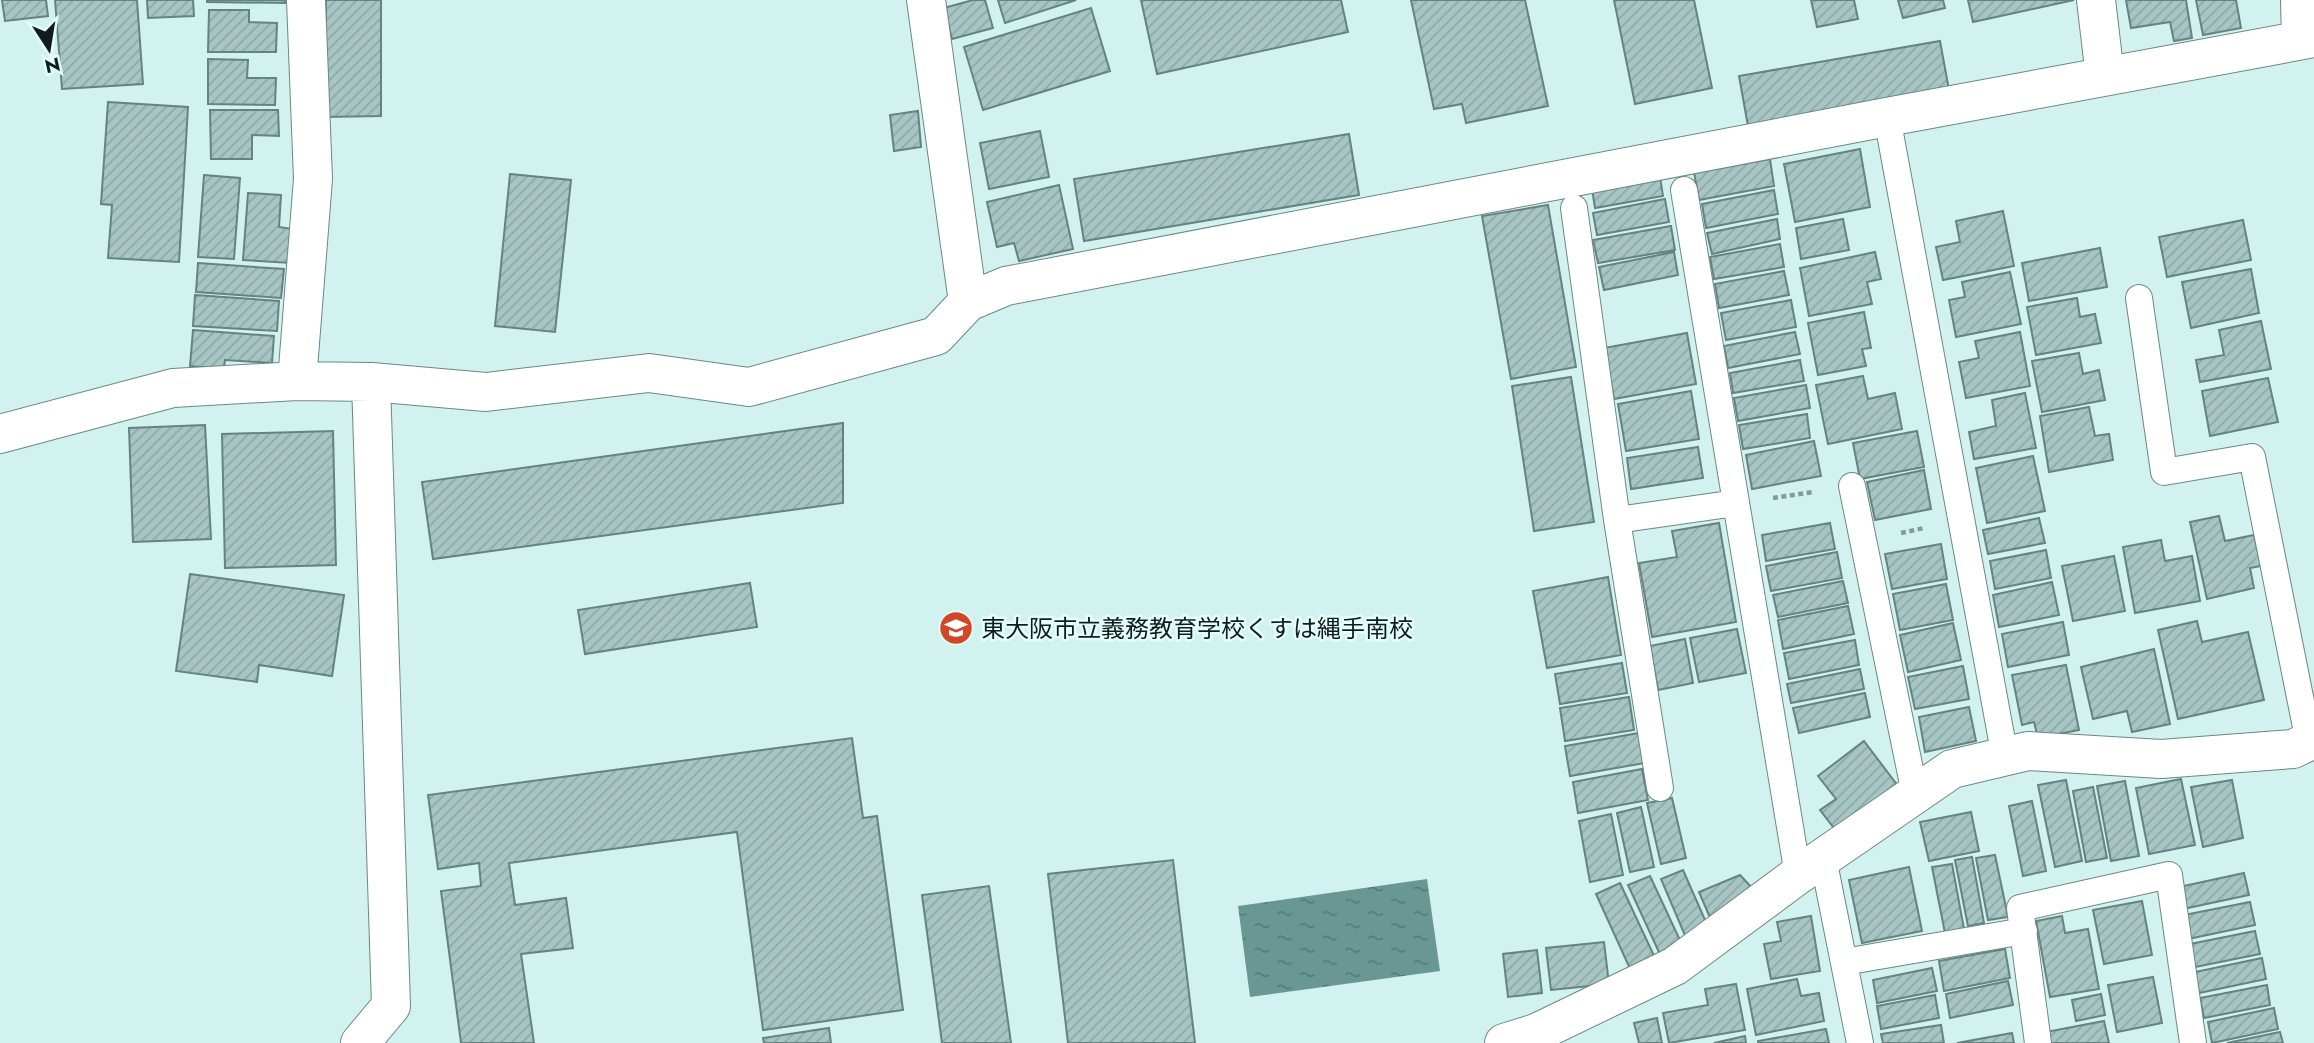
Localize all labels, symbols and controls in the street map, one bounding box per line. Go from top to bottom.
north arrow [14,14,84,84]
text: N [42,50,63,80]
school or university icon: 東大阪市立義務教育学校くすは縄手南校 [937,609,975,647]
place label: 東大阪市立義務教育学校くすは縄手南校 [981,611,1413,646]

